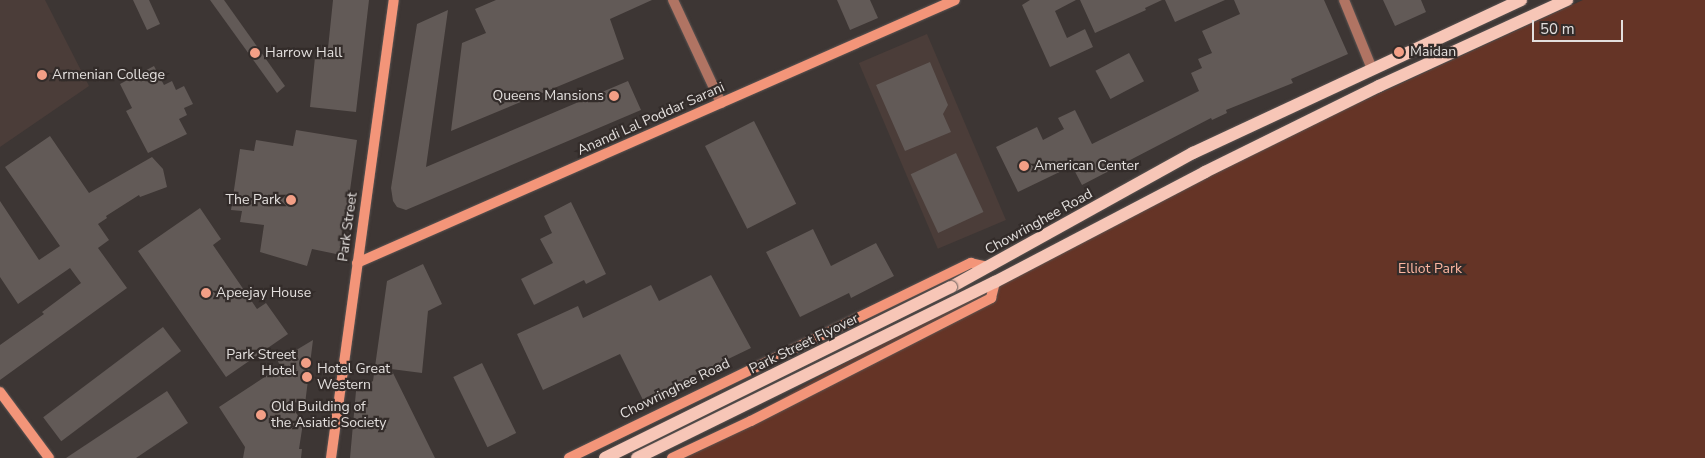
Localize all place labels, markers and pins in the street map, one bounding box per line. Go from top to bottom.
place label: Maidan [1410,44,1456,60]
place label: Harrow Hall [265,45,342,61]
marker: Maidan [1392,45,1406,59]
marker: Harrow Hall [249,47,261,59]
place label: Armenian College [52,67,165,83]
marker: Armenian College [36,69,48,81]
place label: Queens Mansions [492,88,604,104]
marker: Queens Mansions [608,90,620,102]
place label: American Center [1034,158,1139,174]
marker: American Center [1018,160,1030,172]
place label: The Park [226,192,281,208]
marker: The Park [285,194,297,206]
place label: Apeejay House [216,285,311,301]
marker: Apeejay House [200,287,212,299]
place label: Park Street Hotel [226,347,296,380]
marker: Park Street Hotel [300,357,312,369]
place label: Hotel Great Western [317,361,390,394]
marker: Hotel Great Western [301,371,313,383]
place label: Old Building of the Asiatic Society [271,399,386,432]
marker: Old Building of the Asiatic Society [255,409,267,421]

